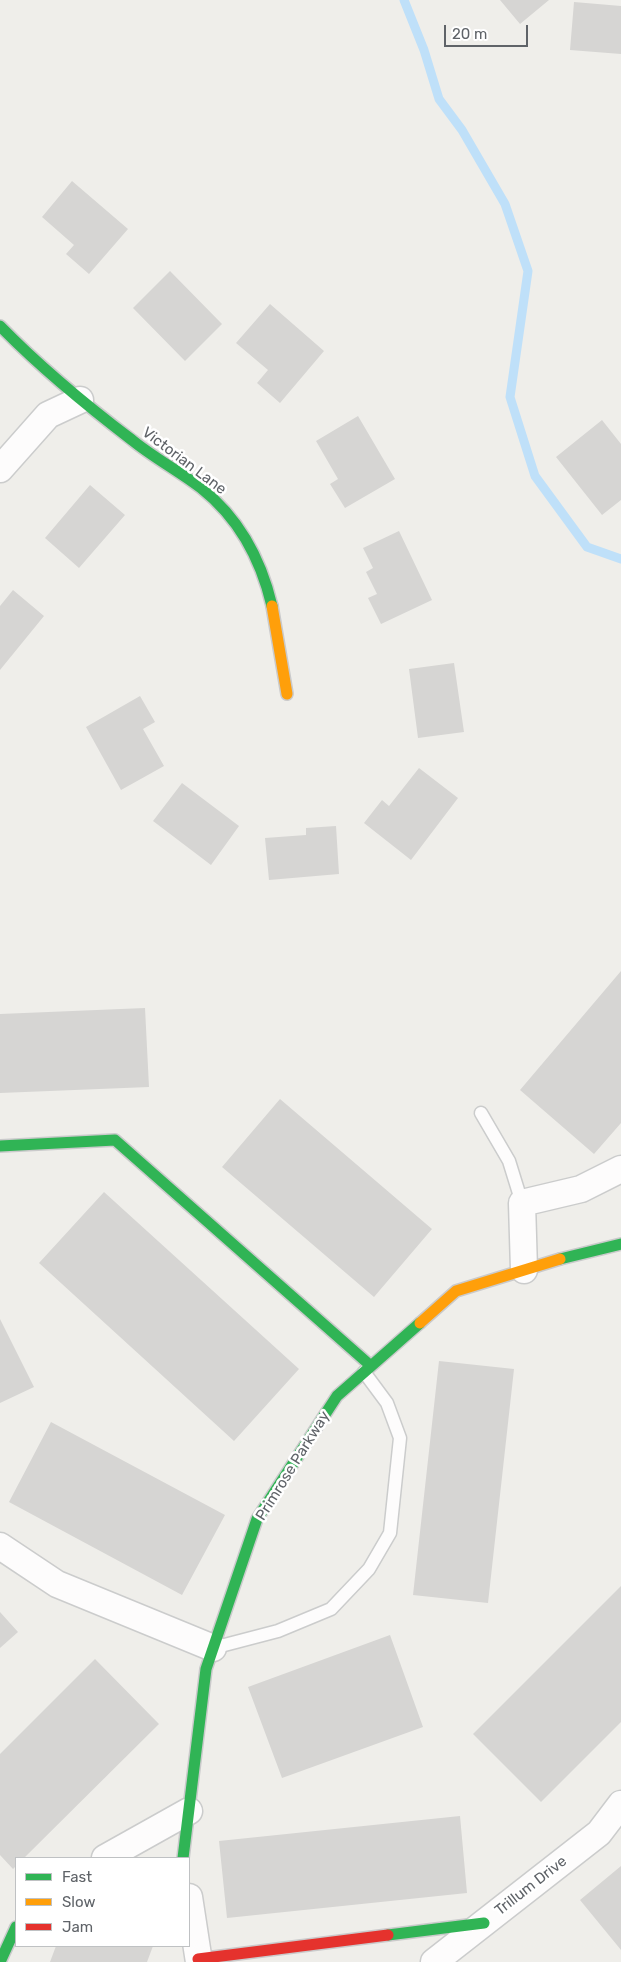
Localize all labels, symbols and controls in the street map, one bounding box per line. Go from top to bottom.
scale bar [446,15,530,47]
text: 20 m [452,25,487,43]
street label: Victorian Lane [138,423,230,499]
street label: Primrose Parkway [252,1408,334,1524]
street label: Trillum Drive [491,1852,571,1920]
legend [15,1857,190,1947]
text: Fast [62,1868,92,1886]
text: Slow [62,1893,95,1911]
text: Jam [62,1918,93,1936]

